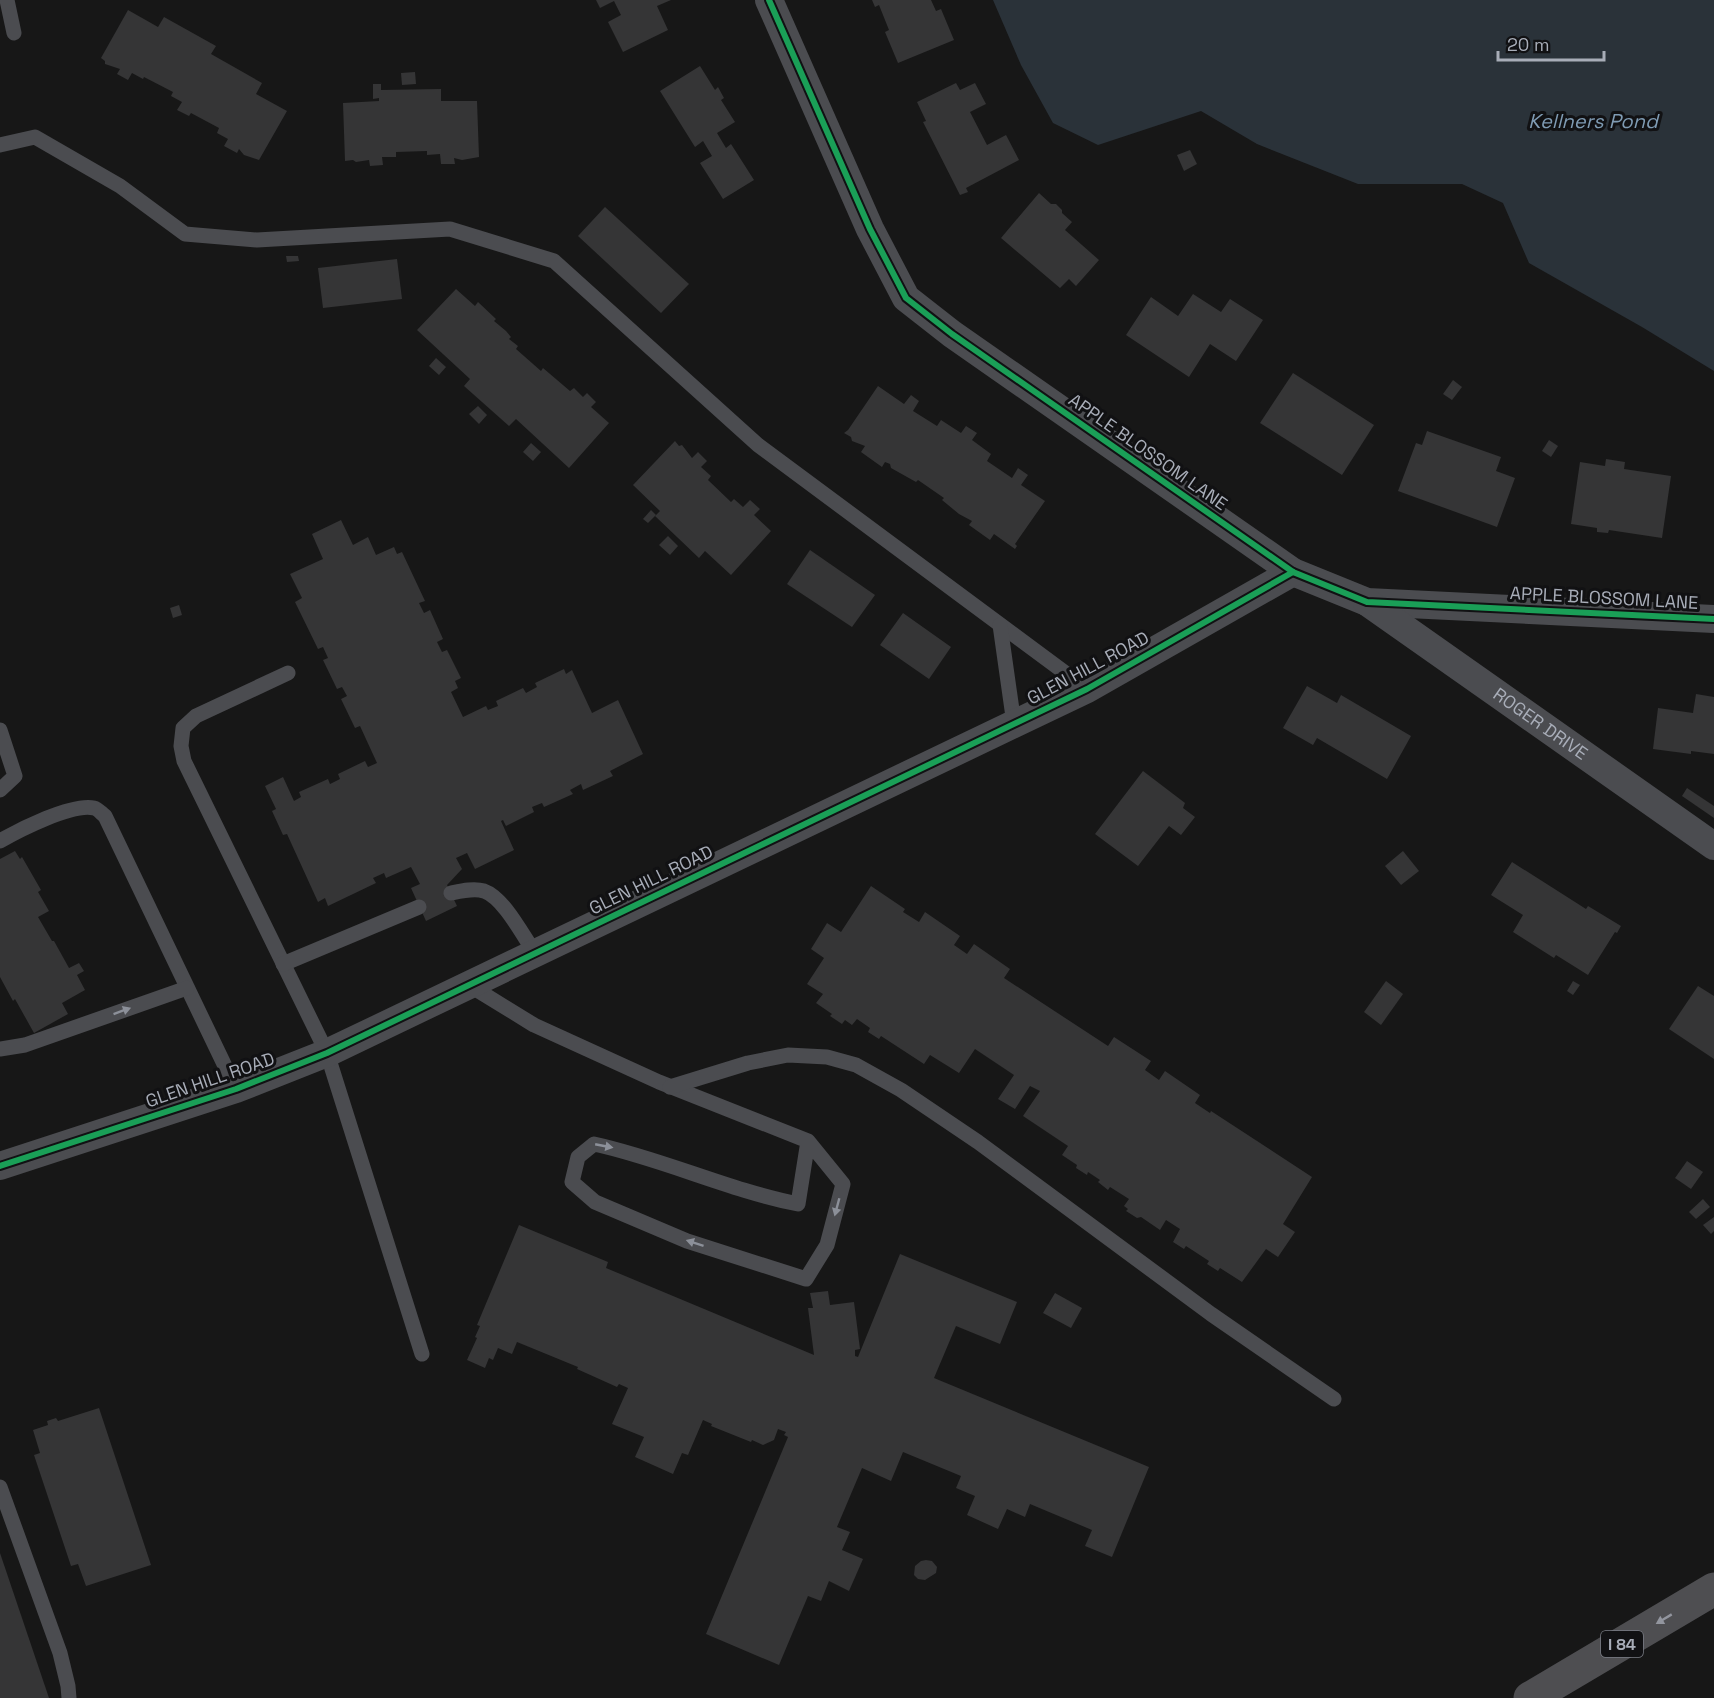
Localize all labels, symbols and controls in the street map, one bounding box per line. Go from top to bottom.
scale bar [1498,24,1604,62]
text: 20 m [1507,33,1550,56]
water label: Kellners Pond [1528,108,1660,134]
street label: APPLE BLOSSOM LANE [1064,388,1232,515]
street label: APPLE BLOSSOM LANE [1509,581,1699,614]
street label: GLEN HILL ROAD [1023,626,1153,709]
street label: ROGER DRIVE [1489,682,1592,765]
street label: GLEN HILL ROAD [585,840,716,919]
one-way arrow [113,1005,131,1015]
street label: GLEN HILL ROAD [142,1047,277,1112]
one-way arrow [595,1142,614,1151]
one-way arrow [831,1198,841,1217]
one-way arrow [686,1238,704,1248]
one-way arrow [1655,1614,1672,1624]
road number: I 84 [1601,1631,1643,1657]

